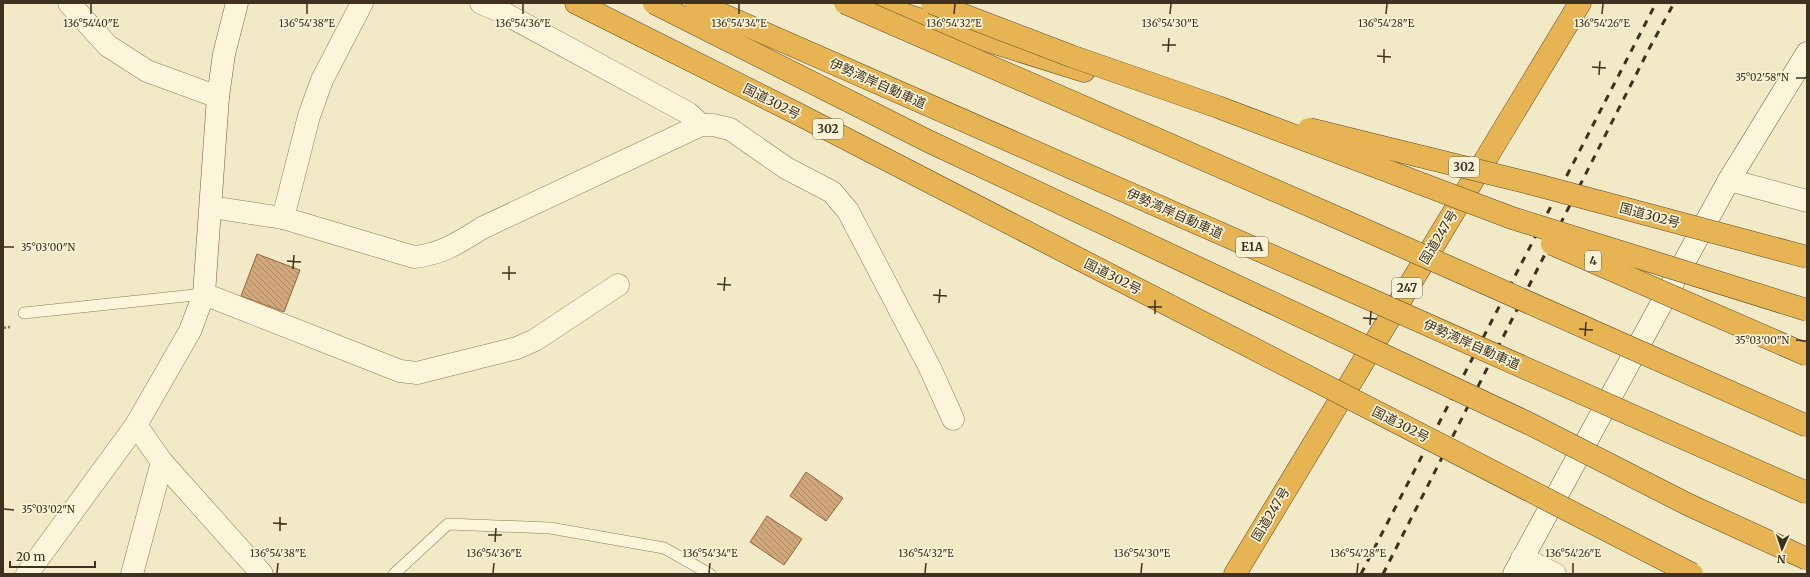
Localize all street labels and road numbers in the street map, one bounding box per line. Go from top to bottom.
street label: 伊勢湾岸自動車道 [827,55,929,112]
street label: 国道302号 [740,80,803,123]
road number: 302 [813,119,843,139]
road number: 302 [1449,157,1479,177]
street label: 伊勢湾岸自動車道 [1124,185,1226,242]
street label: 国道302号 [1618,199,1682,232]
street label: 国道247号 [1416,207,1461,268]
road number: E1A [1236,237,1268,257]
road number: 4 [1585,251,1601,271]
street label: 国道302号 [1081,255,1144,298]
road number: 247 [1392,278,1422,298]
street label: 伊勢湾岸自動車道 [1421,316,1523,373]
street label: 国道302号 [1369,403,1432,446]
street label: 国道247号 [1248,484,1293,545]

